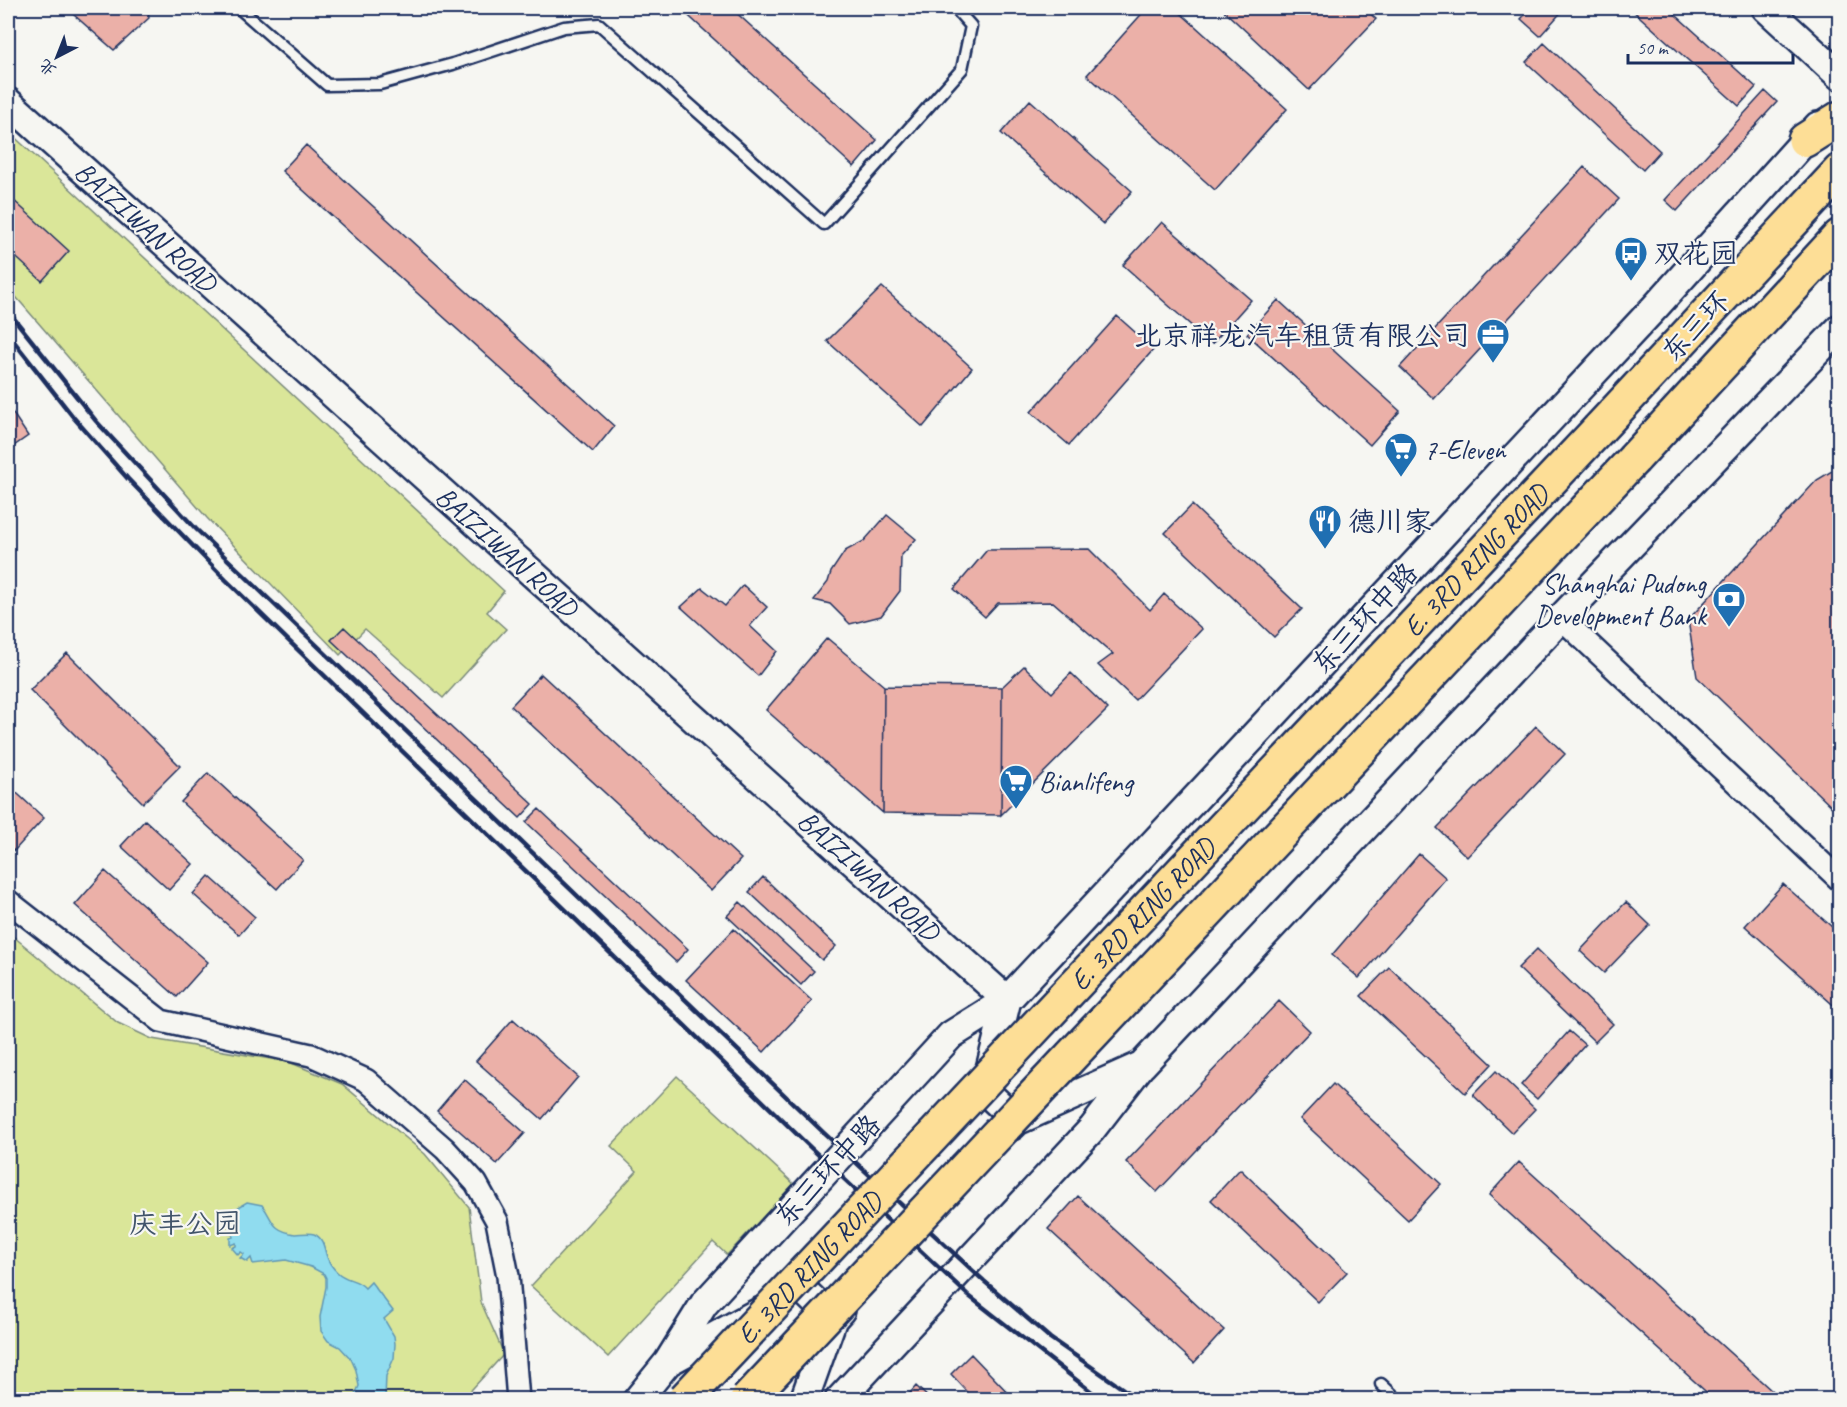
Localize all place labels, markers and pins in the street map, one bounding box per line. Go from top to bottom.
bus stop icon: 双花园 [1613,235,1649,282]
place label: 双花园 [1654,236,1738,271]
office icon: 北京祥龙汽车租赁有限公司 [1475,317,1511,364]
place label: 北京祥龙汽车租赁有限公司 [1134,318,1470,353]
supermarket icon: 7-Eleven [1383,431,1419,478]
place label: 7-Eleven [1424,432,1507,467]
restaurant icon: 德川家 [1307,503,1343,550]
place label: 德川家 [1348,504,1432,539]
place label: Shanghai Pudong Development Bank [1535,566,1708,633]
bank icon: Shanghai Pudong Development Bank [1711,581,1747,628]
supermarket icon: Bianlifeng [998,763,1034,810]
place label: Bianlifeng [1039,764,1135,799]

